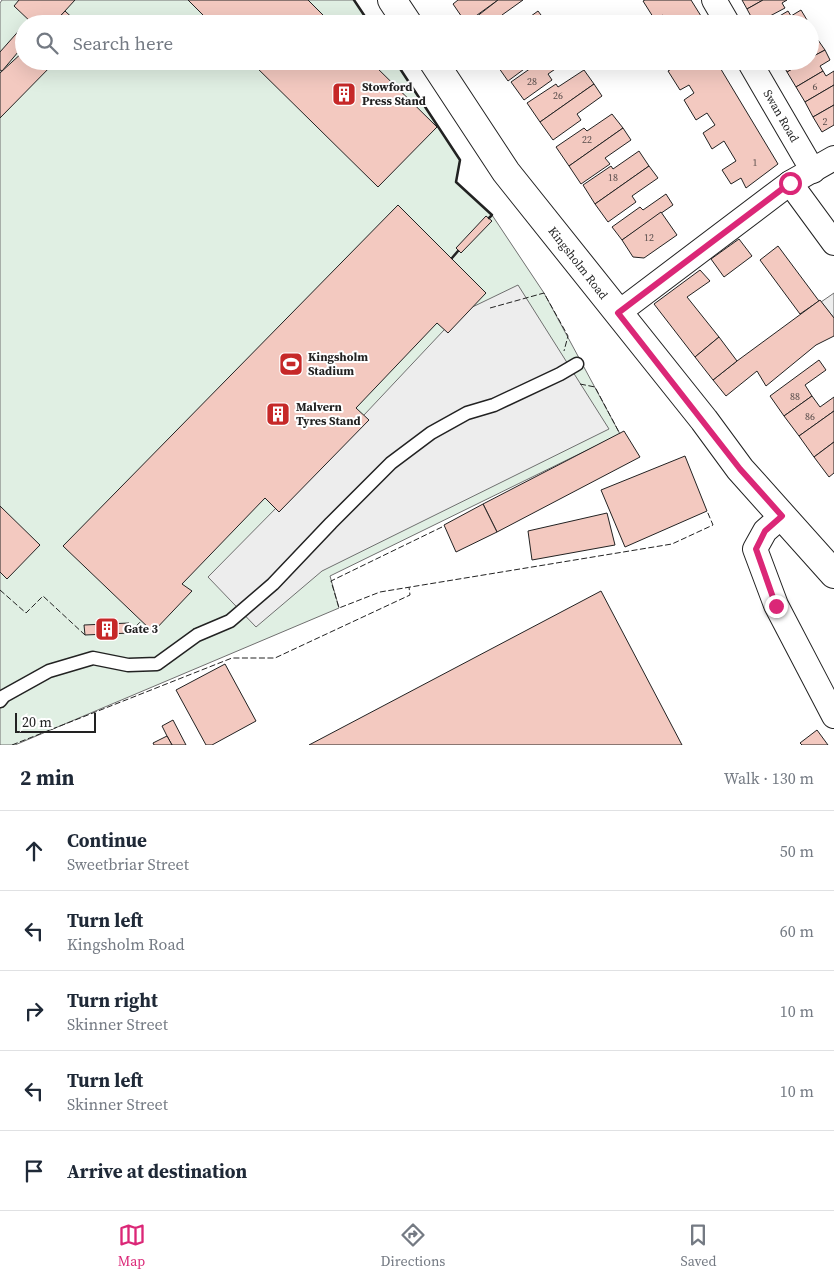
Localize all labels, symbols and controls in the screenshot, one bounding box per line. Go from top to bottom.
search box [15,15,819,70]
icon: search [33,29,61,57]
text: Search here [73,30,173,56]
house number: 28 [527,75,537,88]
place label: Stowford Press Stand [362,79,426,109]
house number: 6 [813,80,818,93]
building icon: Stowford Press Stand [331,81,357,107]
street label: Swan Road [760,87,803,145]
house number: 26 [553,89,563,102]
house number: 2 [823,115,828,128]
house number: 22 [582,133,592,146]
house number: 1 [753,156,758,169]
house number: 18 [608,171,618,184]
route start [779,172,802,195]
street label: Kingsholm Road [545,223,612,303]
house number: 12 [644,231,654,244]
place label: Kingsholm Stadium [308,349,368,379]
sports icon: Kingsholm Stadium [278,351,304,377]
house number: 88 [790,390,800,403]
place label: Malvern Tyres Stand [296,399,361,429]
building icon: Malvern Tyres Stand [265,401,291,427]
house number: 86 [805,410,815,423]
route end [765,595,788,618]
building icon: Gate 3 [94,616,120,642]
place label: Gate 3 [124,621,158,637]
scale bar [15,710,96,733]
text: 20 m [22,712,52,732]
text: 2 min [20,763,75,792]
text: Walk · 130 m [724,767,814,789]
text: Continue [67,827,147,853]
icon: ahead [20,837,48,865]
text: 50 m [780,840,814,862]
text: Sweetbriar Street [67,853,189,875]
text: Turn left [67,907,143,933]
icon: left [20,917,48,945]
text: 60 m [780,920,814,942]
text: Kingsholm Road [67,933,185,955]
text: Turn right [67,987,158,1013]
icon: right [20,997,48,1025]
text: 10 m [780,1000,814,1022]
text: Skinner Street [67,1013,168,1035]
text: Turn left [67,1067,143,1093]
icon: left [20,1077,48,1105]
text: 10 m [780,1080,814,1102]
text: Skinner Street [67,1093,168,1115]
icon: arrive [20,1157,48,1185]
text: Arrive at destination [67,1158,247,1184]
tab: Map [118,1221,146,1271]
tab: Directions [381,1221,445,1271]
tab: Saved [681,1221,716,1271]

